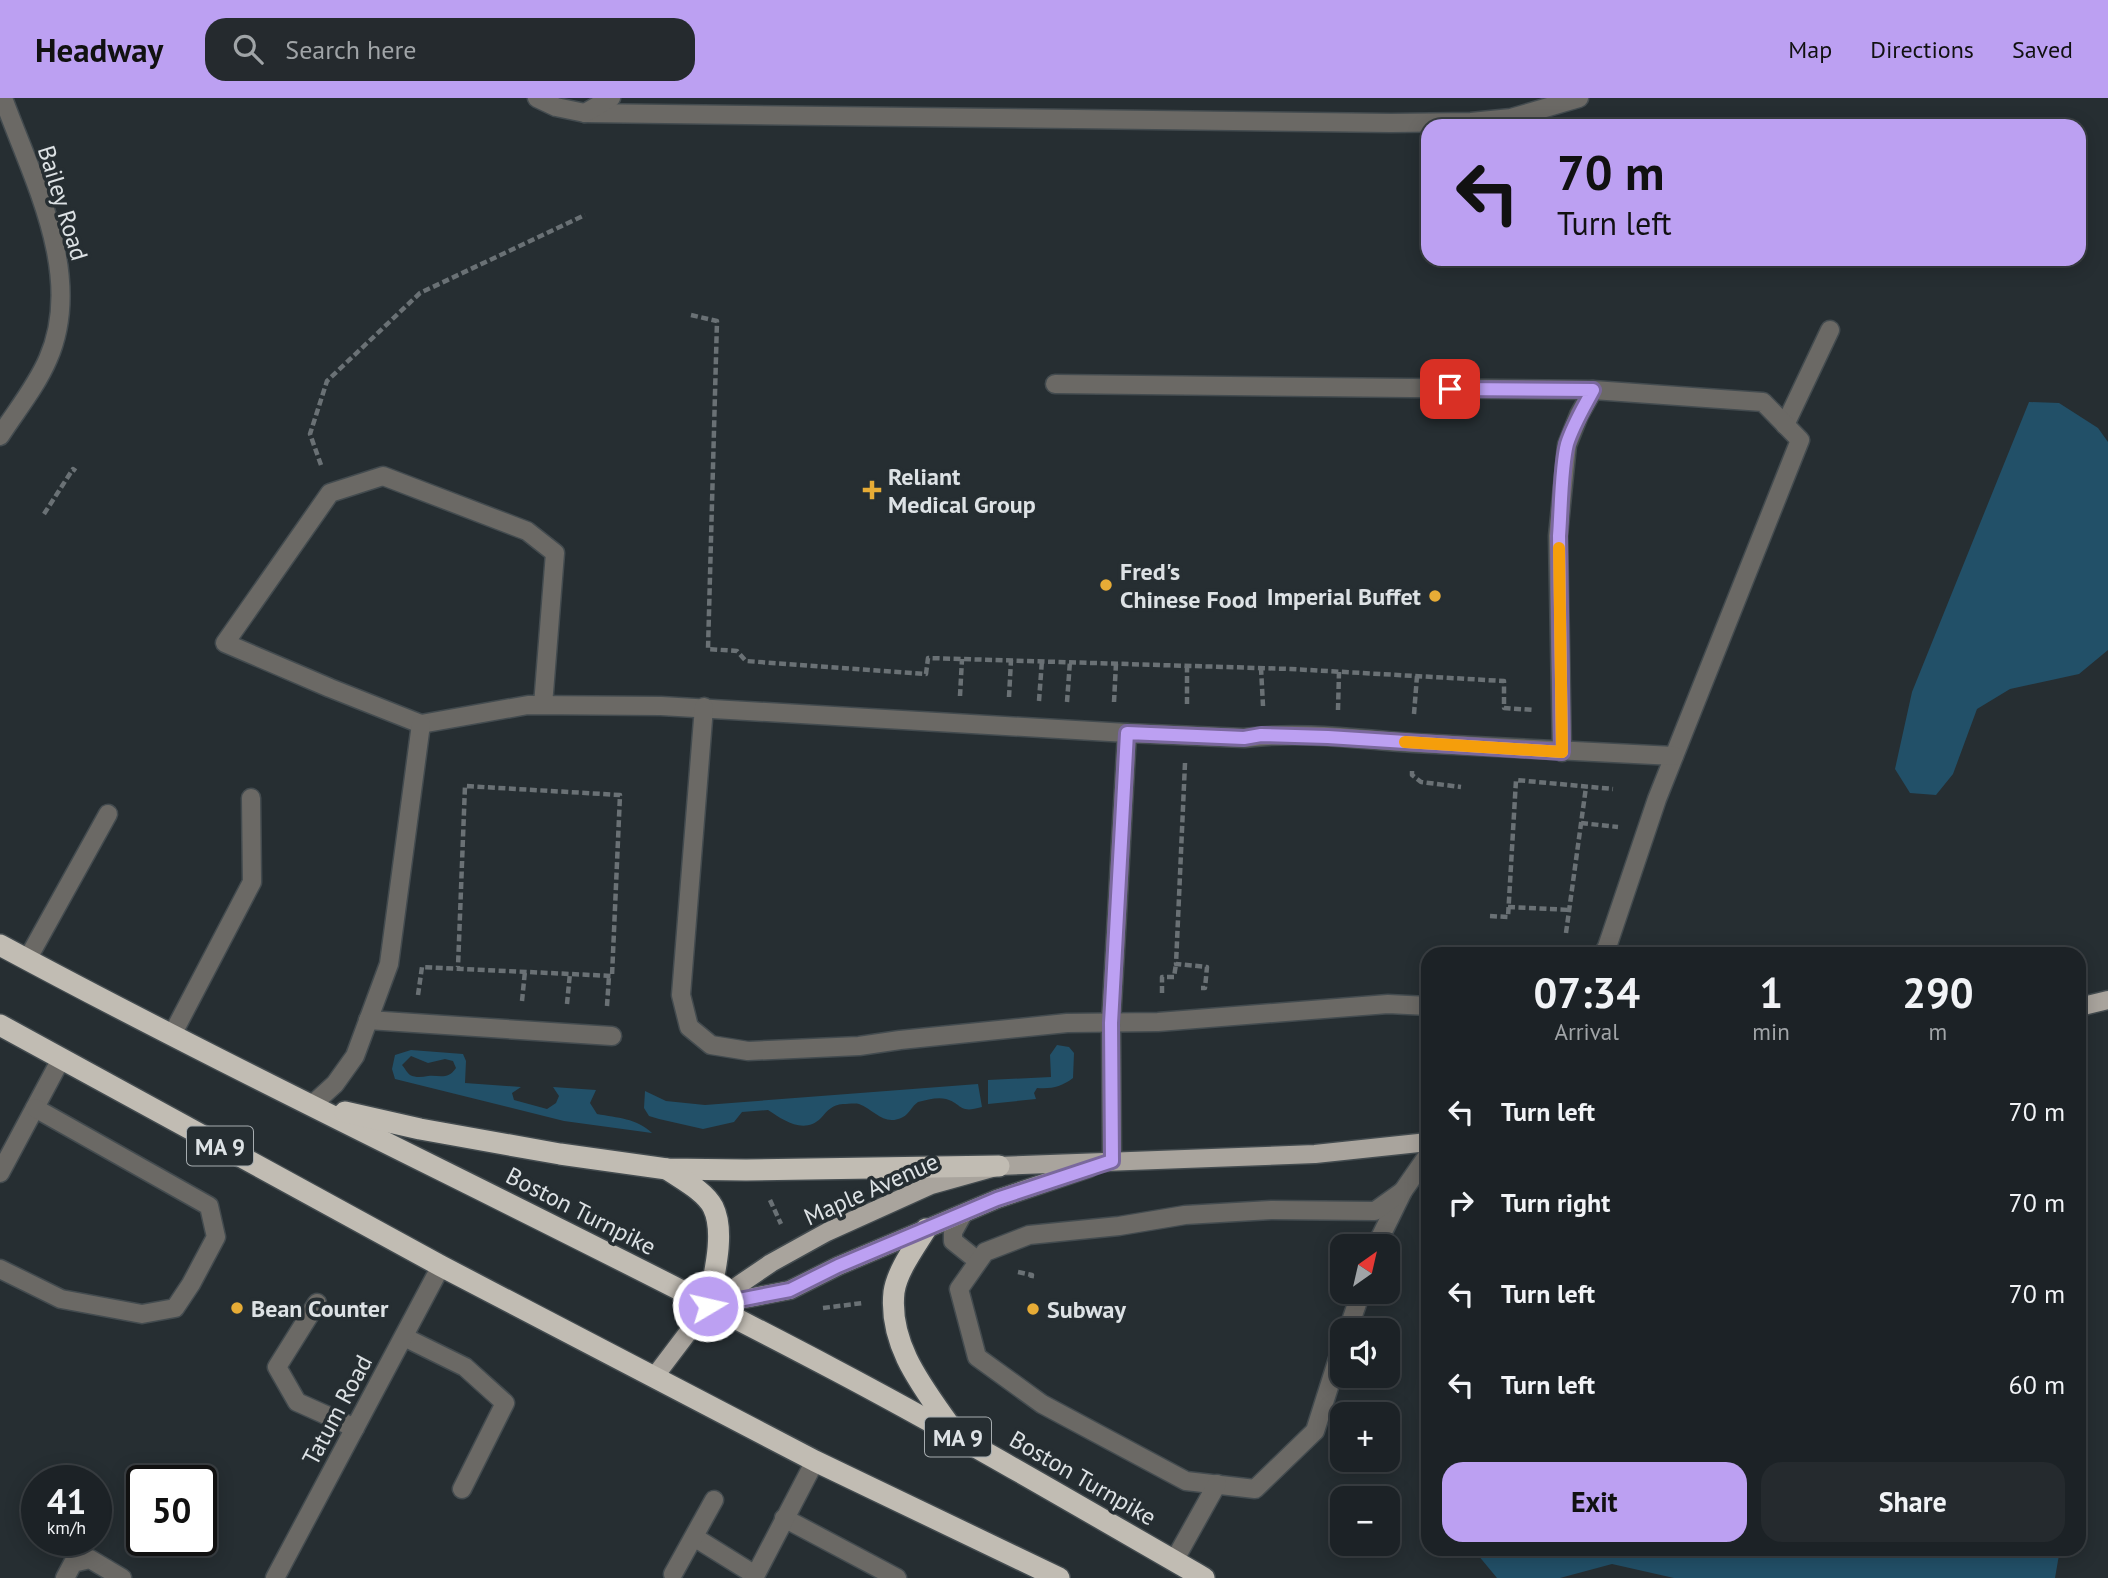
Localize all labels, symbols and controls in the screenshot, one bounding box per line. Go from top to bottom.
search box [205,18,695,81]
text: Headway [35,28,163,71]
icon: search [229,30,267,68]
text: Search here [285,33,416,66]
text: Map [1788,34,1832,65]
text: Directions [1870,34,1974,65]
text: Saved [2012,34,2073,65]
text: 70 m [1557,140,1664,204]
street label: Bailey Road [31,142,95,264]
icon: left [1442,147,1533,238]
text: Turn left [1557,202,1672,244]
pin [1420,359,1480,419]
icon: arrive [1431,370,1469,408]
place label: Reliant Medical Group [888,461,1036,520]
marker: Reliant Medical Group [862,480,882,500]
place label: Fred's Chinese Food [1120,556,1258,615]
marker: Fred's Chinese Food [1098,577,1114,593]
place label: Imperial Buffet [1267,581,1422,612]
marker: Imperial Buffet [1427,588,1443,604]
text: 07:34 [1533,965,1640,1020]
text: 1 [1759,965,1783,1020]
text: 290 [1902,965,1974,1020]
text: Arrival [1554,1017,1619,1046]
text: min [1752,1017,1790,1046]
text: m [1929,1017,1947,1046]
icon: left [1442,1093,1480,1131]
text: Turn left [1501,1095,1595,1128]
text: 70 m [2009,1095,2065,1128]
road number: MA 9 [187,1126,253,1166]
street label: Maple Avenue [799,1146,943,1232]
street label: Boston Turnpike [501,1160,661,1262]
icon: right [1442,1184,1480,1222]
text: Turn right [1501,1186,1610,1219]
text: 70 m [2009,1186,2065,1219]
north arrow [1330,1234,1400,1304]
map controls [1330,1234,1400,1556]
position arrow [671,1269,745,1343]
icon: left [1442,1275,1480,1313]
text: Turn left [1501,1277,1595,1310]
text: 70 m [2009,1277,2065,1310]
place label: Bean Counter [251,1293,389,1324]
place label: Subway [1047,1294,1126,1325]
marker: Bean Counter [229,1300,245,1316]
marker: Subway [1025,1301,1041,1317]
button: sound [1330,1318,1400,1388]
street label: Tatum Road [295,1350,379,1470]
icon: left [1442,1366,1480,1404]
text: Turn left [1501,1368,1595,1401]
text: 60 m [2009,1368,2065,1401]
button: + [1330,1402,1400,1472]
road number: MA 9 [925,1418,991,1456]
street label: Boston Turnpike [1004,1423,1162,1533]
button: Exit [1442,1462,1747,1542]
button: Share [1761,1462,2065,1542]
speed limit sign: 50 [126,1465,217,1556]
text: 41 [47,1478,86,1524]
button: − [1330,1486,1400,1556]
text: km/h [47,1516,86,1539]

